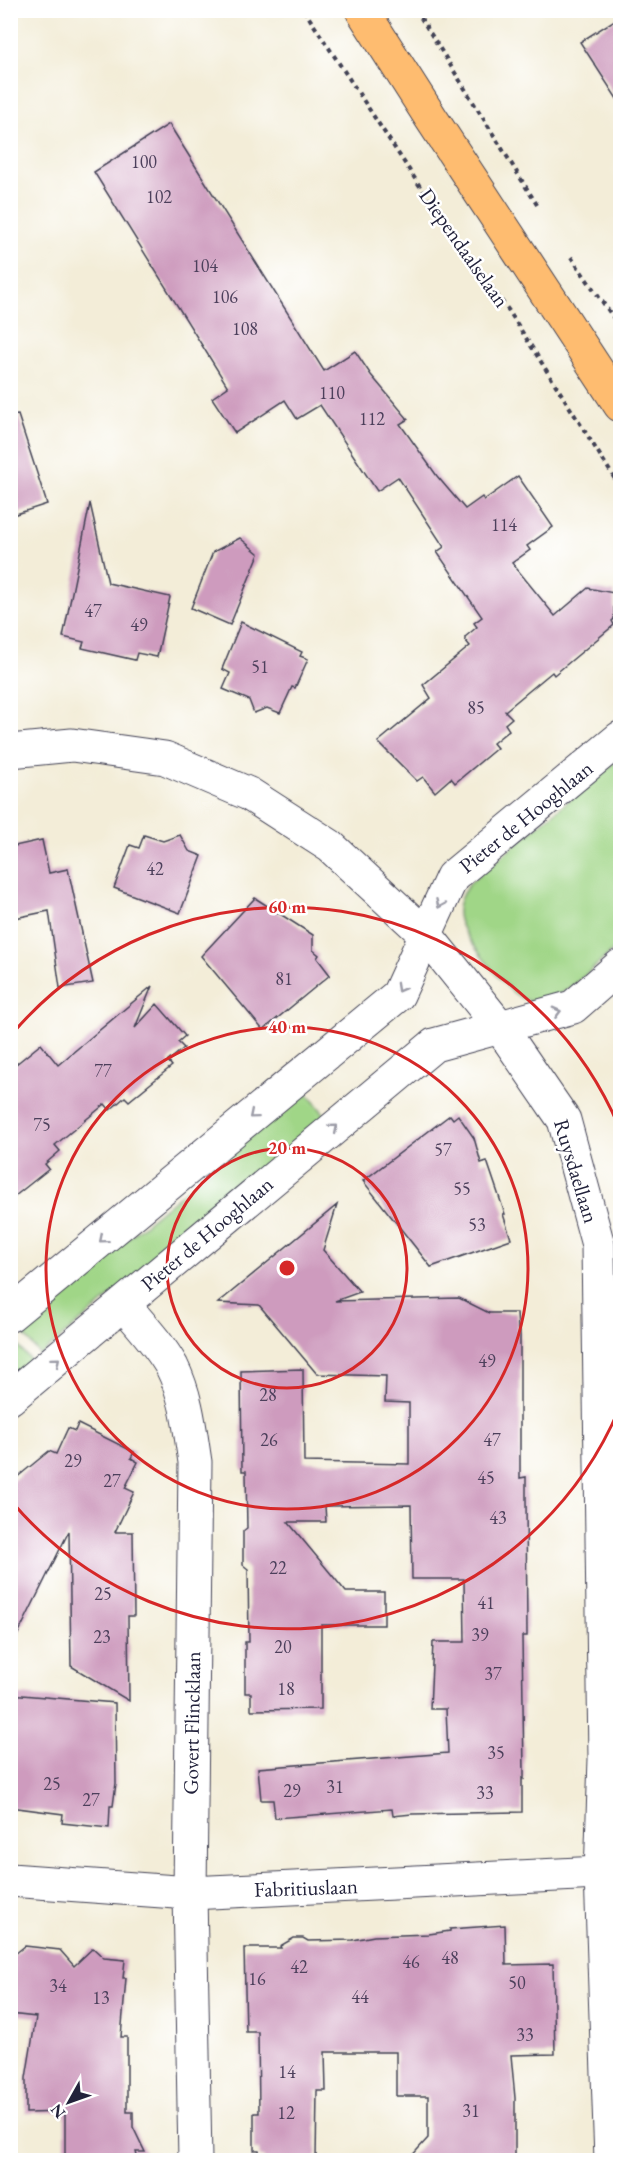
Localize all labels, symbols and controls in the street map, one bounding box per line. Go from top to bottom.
house number: 100 [131,150,157,173]
street label: Diependaalselaan [413,183,516,313]
house number: 102 [146,185,172,208]
house number: 104 [192,254,218,277]
house number: 106 [212,285,238,308]
house number: 108 [232,317,258,340]
house number: 110 [319,381,345,404]
house number: 112 [359,407,385,430]
house number: 114 [491,513,517,536]
house number: 47 [84,599,102,622]
house number: 49 [130,613,148,636]
house number: 51 [251,655,269,678]
house number: 85 [467,696,485,719]
street label: Pieter de Hooghlaan [453,754,598,879]
house number: 42 [146,857,164,880]
text: 60 m [268,895,306,918]
one-way arrow [435,897,447,908]
house number: 81 [275,967,293,990]
one-way arrow [396,982,408,993]
one-way arrow [551,1007,562,1019]
text: 40 m [268,1015,306,1038]
house number: 77 [94,1059,112,1082]
one-way arrow [249,1107,260,1118]
house number: 75 [33,1113,51,1136]
street label: Ruysdaellaan [548,1116,605,1226]
one-way arrow [327,1124,338,1135]
text: 20 m [268,1136,306,1159]
house number: 57 [434,1138,452,1161]
street label: Pieter de Hooghlaan [135,1170,278,1297]
house number: 55 [453,1177,471,1200]
house number: 53 [468,1213,486,1236]
one-way arrow [99,1231,110,1242]
centre of rings [277,1258,297,1278]
house number: 49 [478,1349,496,1372]
one-way arrow [49,1357,60,1368]
house number: 28 [259,1383,277,1406]
house number: 26 [260,1428,278,1451]
house number: 47 [483,1428,501,1451]
house number: 29 [64,1449,82,1472]
house number: 45 [477,1466,495,1489]
house number: 27 [103,1469,121,1492]
house number: 43 [489,1506,507,1529]
house number: 22 [269,1556,287,1579]
house number: 25 [94,1582,112,1605]
house number: 41 [477,1591,495,1614]
house number: 39 [471,1623,489,1646]
house number: 23 [93,1625,111,1648]
house number: 20 [274,1635,292,1658]
street label: Govert Flincklaan [177,1651,206,1795]
house number: 37 [484,1662,502,1685]
house number: 18 [277,1677,295,1700]
house number: 35 [487,1741,505,1764]
house number: 25 [43,1772,61,1795]
house number: 31 [326,1775,344,1798]
house number: 29 [283,1779,301,1802]
house number: 33 [476,1781,494,1804]
house number: 27 [82,1788,100,1811]
street label: Fabritiuslaan [254,1872,358,1903]
house number: 48 [441,1946,459,1969]
house number: 46 [402,1950,420,1973]
house number: 42 [290,1955,308,1978]
house number: 16 [248,1967,266,1990]
house number: 50 [508,1971,526,1994]
house number: 34 [49,1974,67,1997]
house number: 44 [351,1985,369,2008]
house number: 13 [92,1986,110,2009]
house number: 33 [516,2023,534,2046]
house number: 14 [278,2060,296,2083]
north arrow [39,2072,99,2132]
house number: 31 [462,2099,480,2122]
text: N [46,2100,70,2123]
house number: 12 [277,2101,295,2124]

